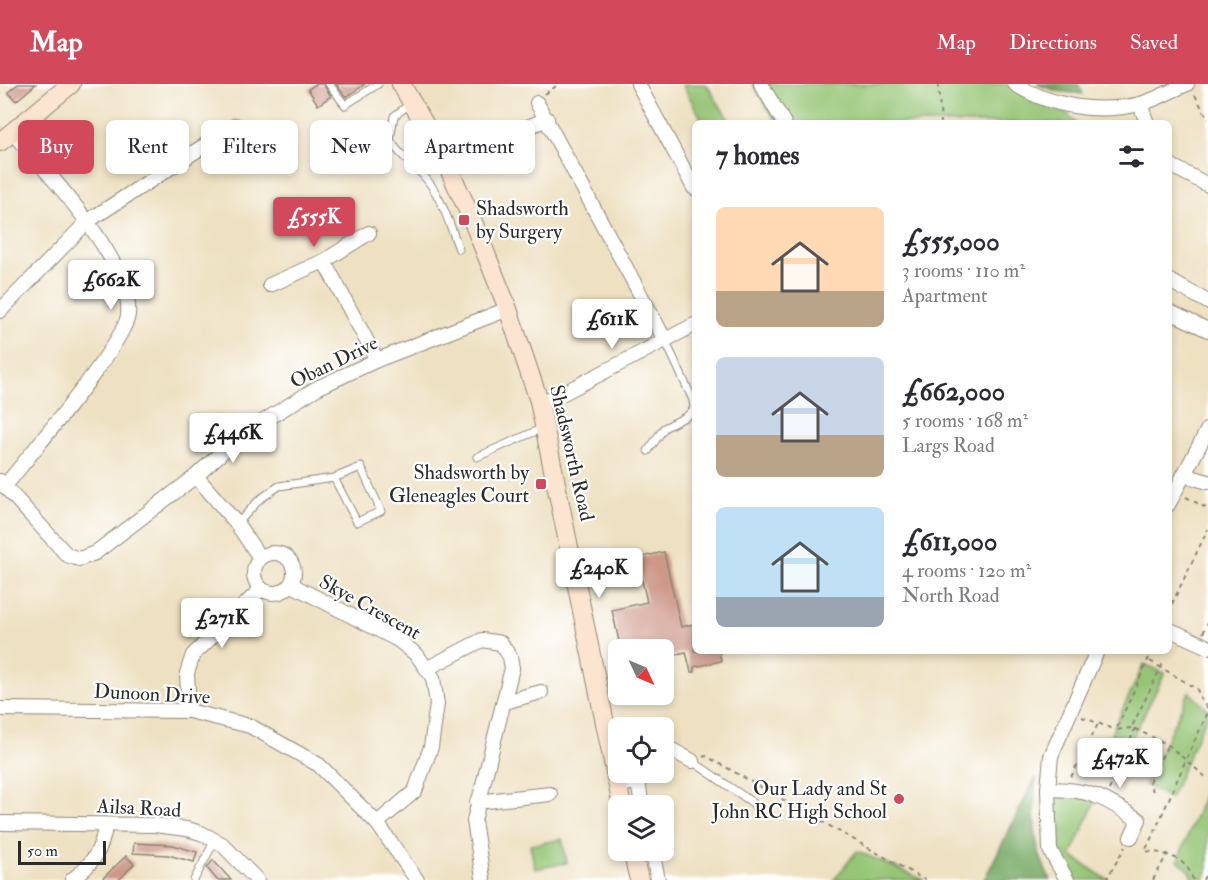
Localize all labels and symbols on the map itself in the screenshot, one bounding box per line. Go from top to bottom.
place label: Shadsworth by Surgery [476,196,569,244]
pin: £555K [272,197,356,248]
marker: Shadsworth by Surgery [457,213,471,227]
pin: £662K [69,260,153,311]
pin: £611K [570,299,654,350]
street label: Oban Drive [286,330,382,394]
street label: Shadsworth Road [544,383,600,524]
pin: £446K [191,413,275,464]
place label: Shadsworth by Gleneagles Court [389,460,530,508]
marker: Shadsworth by Gleneagles Court [534,477,548,491]
pin: £240K [557,548,641,599]
street label: Skye Crescent [315,569,426,645]
pin: £271K [180,598,264,649]
north arrow [608,639,674,705]
street label: Dunoon Drive [93,678,211,710]
pin: £472K [1078,738,1162,789]
place label: Our Lady and St John RC High School [711,776,888,824]
marker: Our Lady and St John RC High School [892,792,906,806]
street label: Ailsa Road [95,793,182,823]
scale bar [18,838,106,866]

